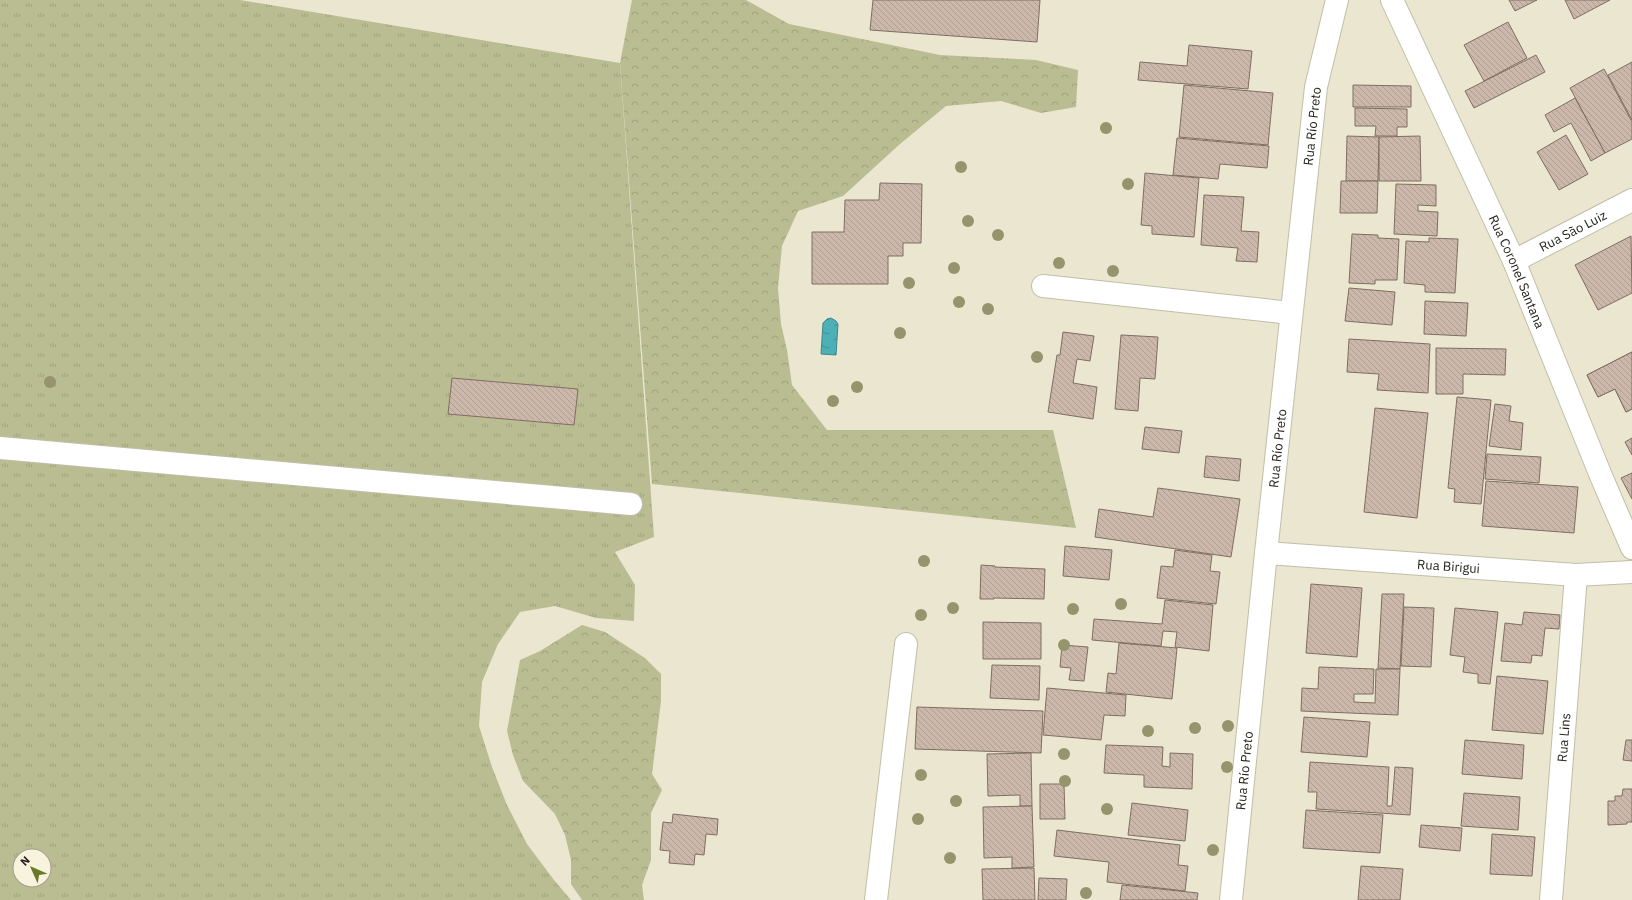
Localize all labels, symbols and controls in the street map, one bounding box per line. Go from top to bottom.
street label: Rua Río Preto [1300,86,1325,166]
street label: Rua São Luiz [1536,207,1609,256]
street label: Rua Coronel Santana [1485,212,1548,331]
street label: Rua Río Preto [1265,408,1290,489]
street label: Rua Birigui [1416,556,1481,577]
street label: Rua Lins [1554,712,1574,763]
street label: Rua Río Preto [1232,731,1257,811]
north arrow [12,848,52,888]
text: N [17,853,33,869]

